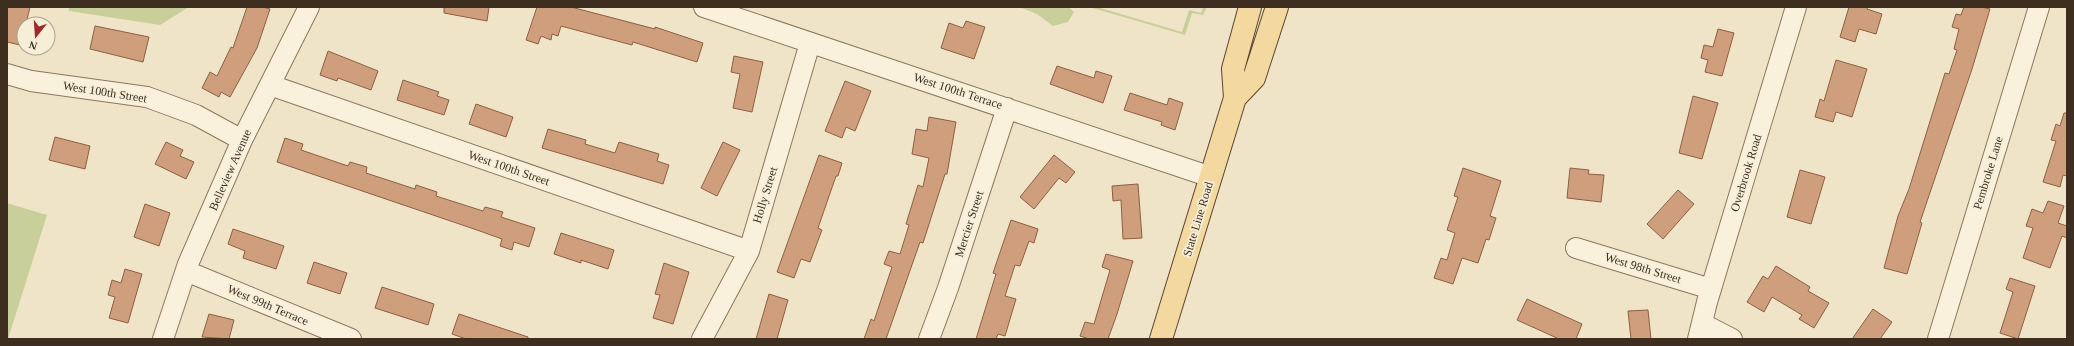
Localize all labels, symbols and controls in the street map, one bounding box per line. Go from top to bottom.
north arrow [16,16,56,56]
text: N [27,39,39,52]
street label: West 100th Terrace [912,70,1004,112]
street label: West 100th Street [62,78,149,106]
street label: Belleview Avenue [206,127,254,213]
street label: Overbrook Road [1728,133,1764,213]
street label: Pembroke Lane [1970,135,2006,211]
street label: West 100th Street [467,148,552,189]
street label: Holly Street [750,164,780,225]
street label: State Line Road [1180,180,1216,258]
street label: Mercier Street [952,188,987,259]
street label: West 98th Street [1603,250,1683,286]
street label: West 99th Terrace [225,282,311,328]

